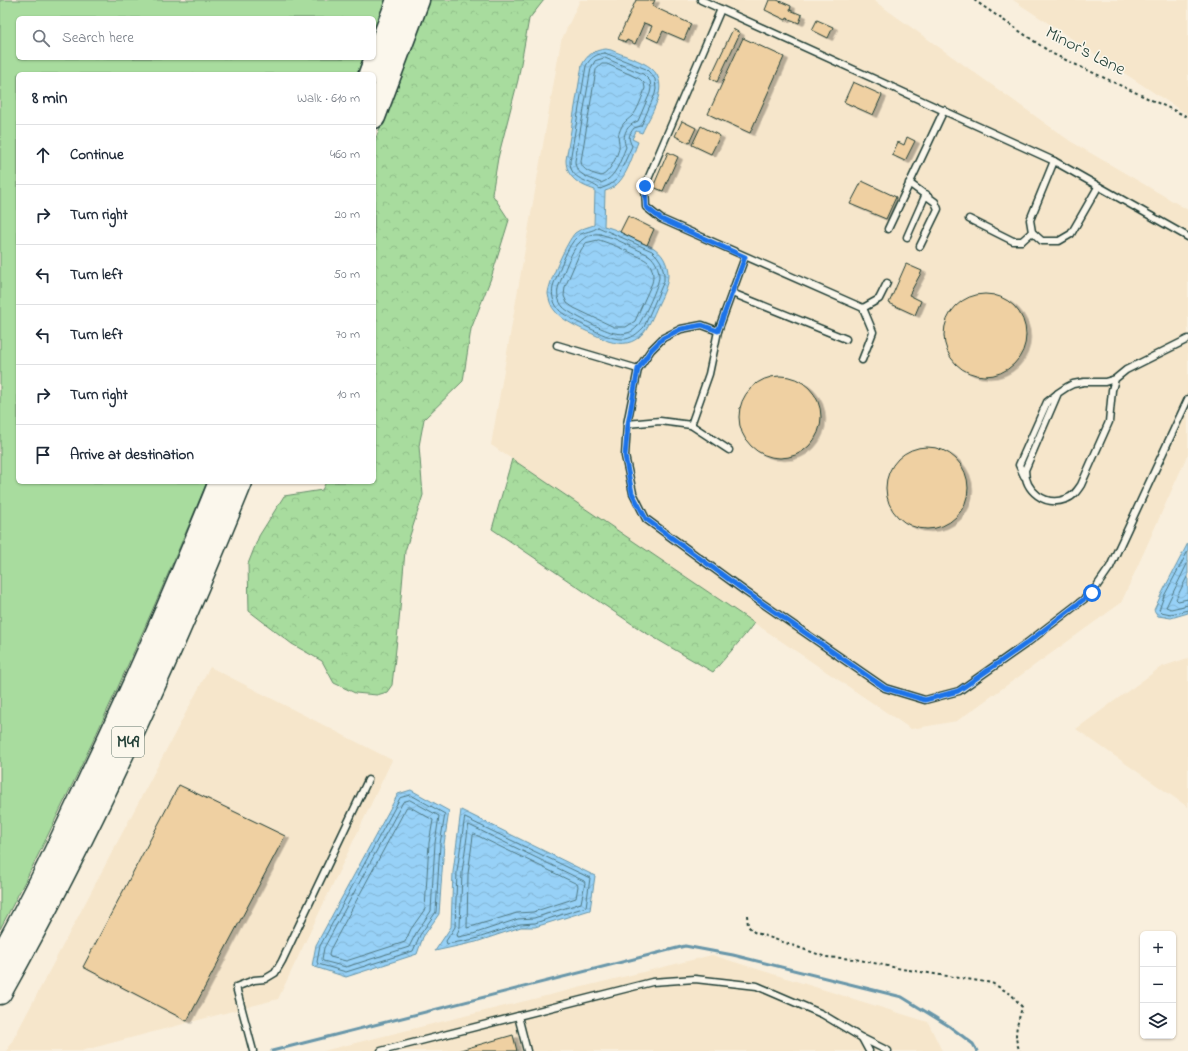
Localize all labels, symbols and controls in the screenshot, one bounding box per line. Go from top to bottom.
search box [16,16,376,60]
street label: Minor's Lane [1040,21,1130,84]
icon: search [30,27,52,49]
text: Search here [62,27,134,49]
text: 8 min [32,86,67,111]
text: Walk · 610 m [297,89,360,108]
icon: ahead [32,144,54,166]
text: Continue [70,144,124,166]
text: 460 m [330,145,360,164]
route end [636,177,654,195]
icon: right [32,204,54,226]
text: Turn right [70,204,128,226]
text: 20 m [335,205,360,224]
icon: left [32,264,54,286]
text: Turn left [70,264,123,286]
text: 50 m [334,265,360,284]
icon: left [32,324,54,346]
text: Turn left [70,324,123,346]
text: 70 m [336,325,360,344]
icon: right [32,384,54,406]
text: Turn right [70,384,128,406]
text: 10 m [337,385,360,404]
icon: arrive [32,444,54,466]
text: Arrive at destination [70,444,194,466]
route start [1083,584,1101,602]
road number: M49 [112,727,144,757]
map controls [1140,931,1176,1039]
button: + [1140,931,1176,967]
button: − [1140,967,1176,1003]
button: layers [1140,1003,1176,1039]

